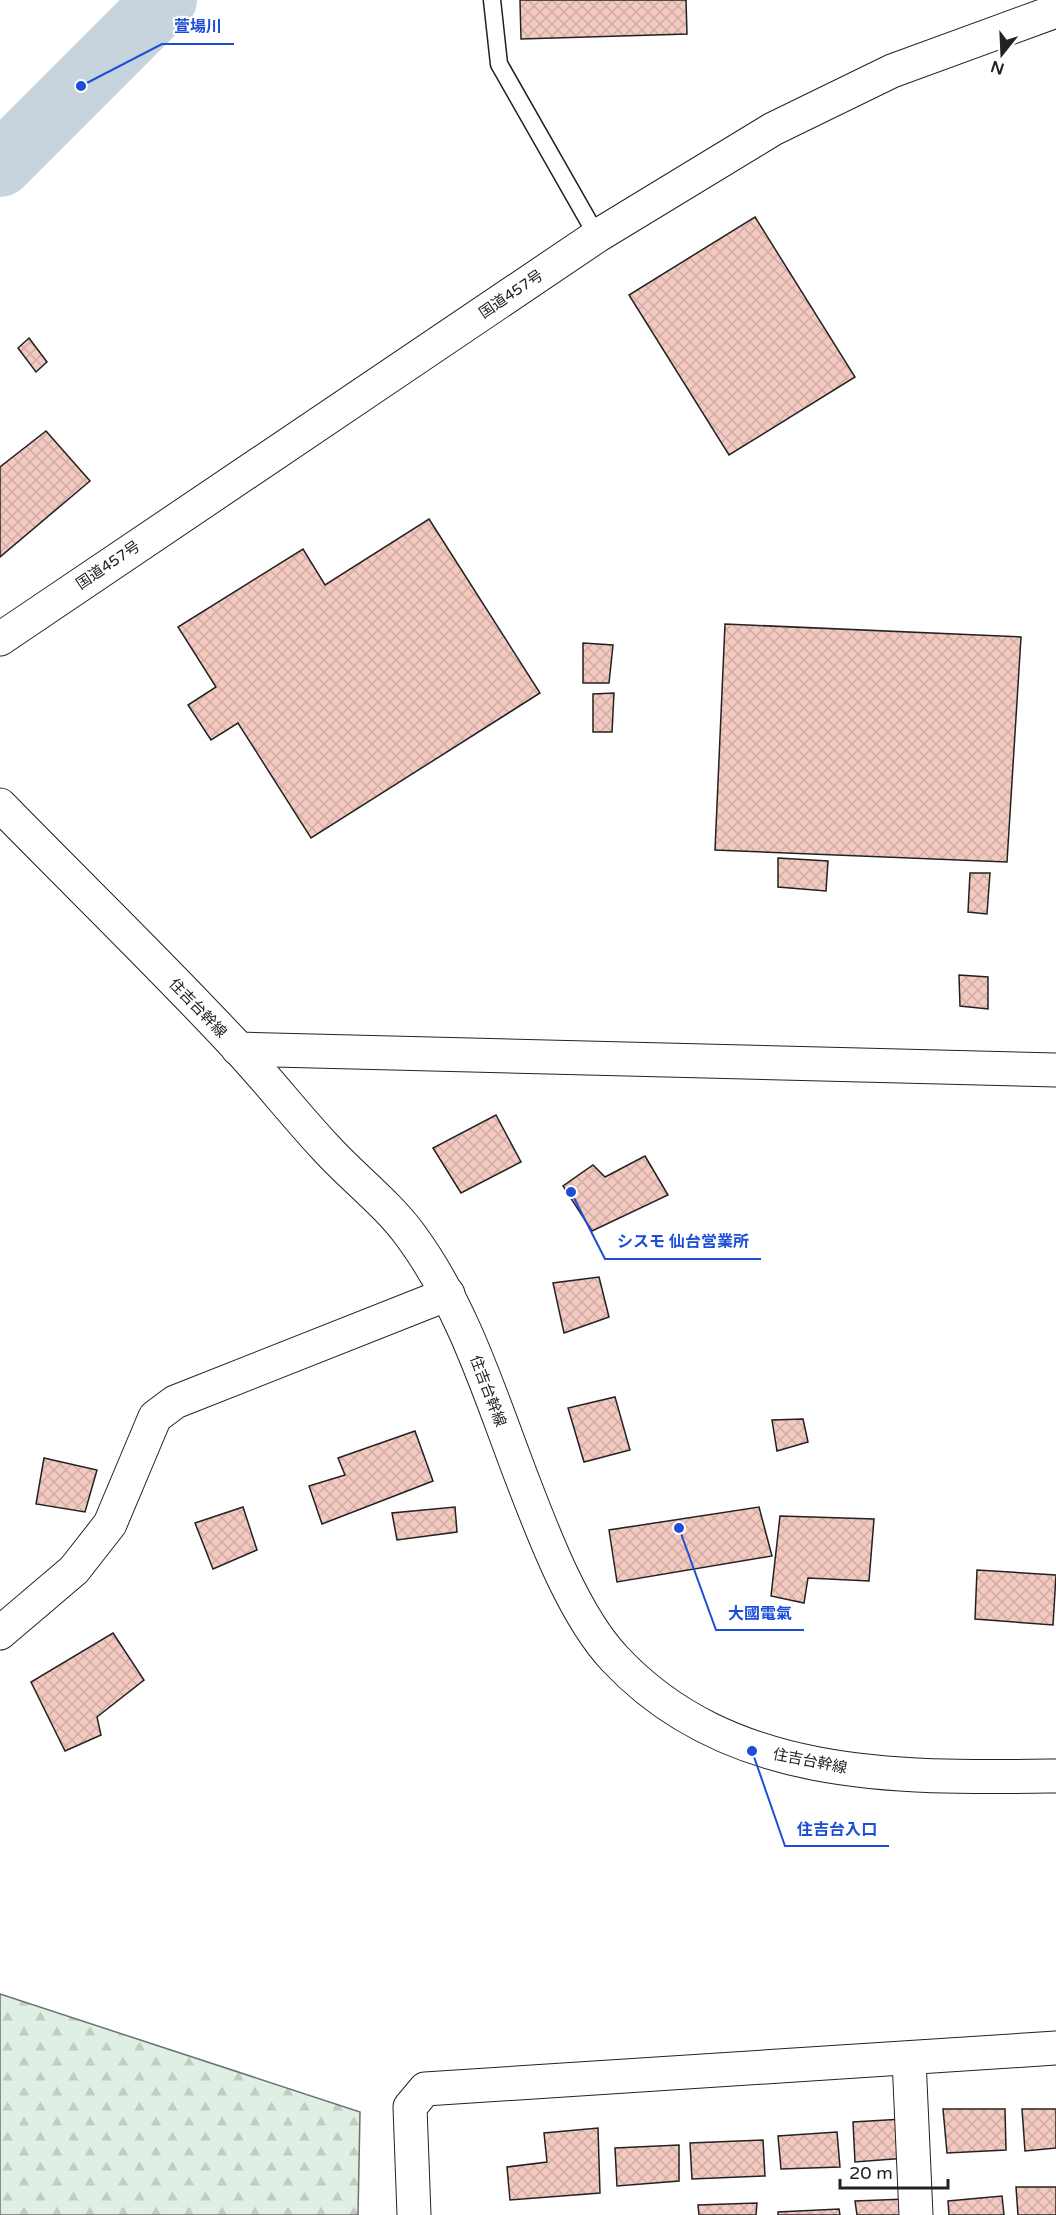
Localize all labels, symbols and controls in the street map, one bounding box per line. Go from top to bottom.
callout: 萱場川 [162,10,234,44]
text: 萱場川 [174,17,222,37]
north arrow [972,24,1032,84]
text: N [988,56,1007,79]
street label: 国道457号 [476,266,546,322]
street label: 国道457号 [73,537,143,593]
street label: 住吉台幹線 [165,975,231,1041]
callout: シスモ 仙台営業所 [605,1225,761,1259]
text: シスモ 仙台営業所 [617,1232,749,1252]
street label: 住吉台幹線 [466,1353,510,1429]
callout: 大國電氣 [716,1596,804,1630]
text: 大國電氣 [728,1604,792,1624]
street label: 住吉台幹線 [771,1745,849,1777]
callout: 住吉台入口 [785,1812,889,1846]
text: 住吉台入口 [796,1820,877,1840]
scale bar [840,2152,948,2190]
text: 20 m [849,2162,893,2184]

